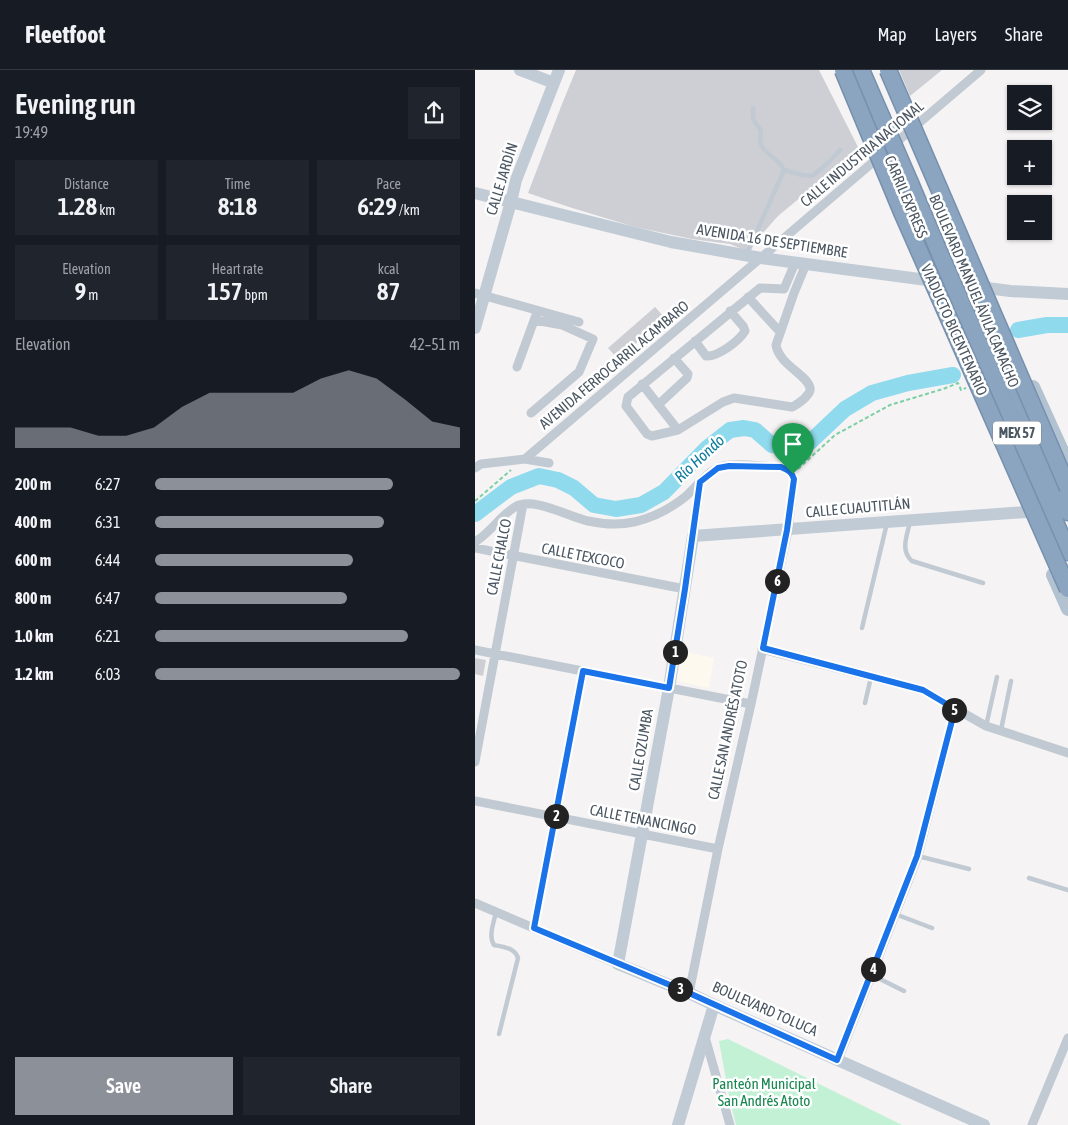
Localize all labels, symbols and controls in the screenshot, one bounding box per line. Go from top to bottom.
text: Fleetfoot [25,21,105,48]
text: Map [877,24,906,45]
text: Layers [934,24,977,45]
text: Share [1005,24,1043,45]
map controls [1007,85,1052,240]
button: layers [1007,85,1052,130]
button: share [408,87,460,139]
text: Evening run [15,88,136,120]
street label: CALLE INDUSTRIA NACIONAL [797,97,927,210]
text: 19:49 [15,123,48,141]
button: + [1007,140,1052,185]
street label: CALLE JARDÍN [482,141,521,217]
street label: CARRIL EXPRESS [881,153,931,241]
text: Distance [64,176,109,192]
text: Time [225,176,250,192]
text: Pace [376,176,401,192]
text: 1.28 [58,192,97,220]
text: 8:18 [218,192,257,220]
text: 6:29 [357,192,397,220]
street label: BOULEVARD MANUEL ÁVILA CAMACHO [926,192,1023,390]
button: − [1007,195,1052,240]
text: km [97,202,115,218]
text: /km [397,202,420,218]
street label: AVENIDA 16 DE SEPTIEMBRE [696,220,849,261]
text: Elevation [62,261,111,277]
text: Heart rate [212,261,263,277]
text: kcal [378,261,399,277]
street label: VIADUCTO BICENTENARIO [918,262,991,398]
text: 9 [75,277,86,305]
text: 157 [207,277,242,305]
text: 87 [377,277,400,305]
text: m [86,287,98,303]
text: bpm [242,287,268,303]
street label: AVENIDA FERROCARRIL ACAMBARO [535,297,692,432]
text: Elevation [15,335,70,353]
text: 42–51 m [410,335,460,353]
road number: MEX 57 [993,422,1041,444]
pin [772,423,814,474]
icon: arrive [779,430,807,458]
water label: Río Hondo [671,431,727,485]
text: 200 m [15,475,51,493]
text: 6:27 [95,475,120,493]
street label: CALLE CUAUTITLÁN [805,494,911,521]
text: 400 m [15,513,51,531]
text: 6:31 [95,513,120,531]
street label: CALLE CHALCO [483,517,514,597]
street label: CALLE TEXCOCO [540,539,626,572]
text: 600 m [15,551,51,569]
text: 6:44 [95,551,120,569]
pin: 6 [765,568,789,594]
text: 6 [774,573,781,589]
text: 800 m [15,589,51,607]
text: 6:47 [95,589,120,607]
text: 1.0 km [15,627,54,645]
text: 6:21 [95,627,120,645]
pin: 1 [663,640,687,664]
text: 1 [672,644,679,660]
street label: CALLE SAN ANDRÉS ATOTO [704,658,751,801]
text: 1.2 km [15,665,54,683]
text: 6:03 [95,665,121,683]
pin: 5 [941,698,967,722]
text: 5 [951,702,958,718]
street label: CALLE OZUMBA [625,707,656,792]
street label: CALLE TENANCINGO [588,801,698,838]
pin: 2 [543,804,569,828]
text: 2 [553,808,560,824]
pin: 4 [861,956,885,982]
text: 4 [870,961,877,977]
pin: 3 [667,976,693,1002]
street label: BOULEVARD TOLUCA [710,978,821,1040]
text: 3 [677,981,684,997]
button: Save [15,1057,233,1115]
button: Share [243,1057,460,1115]
park label: Panteón Municipal San Andrés Atoto [712,1075,816,1109]

